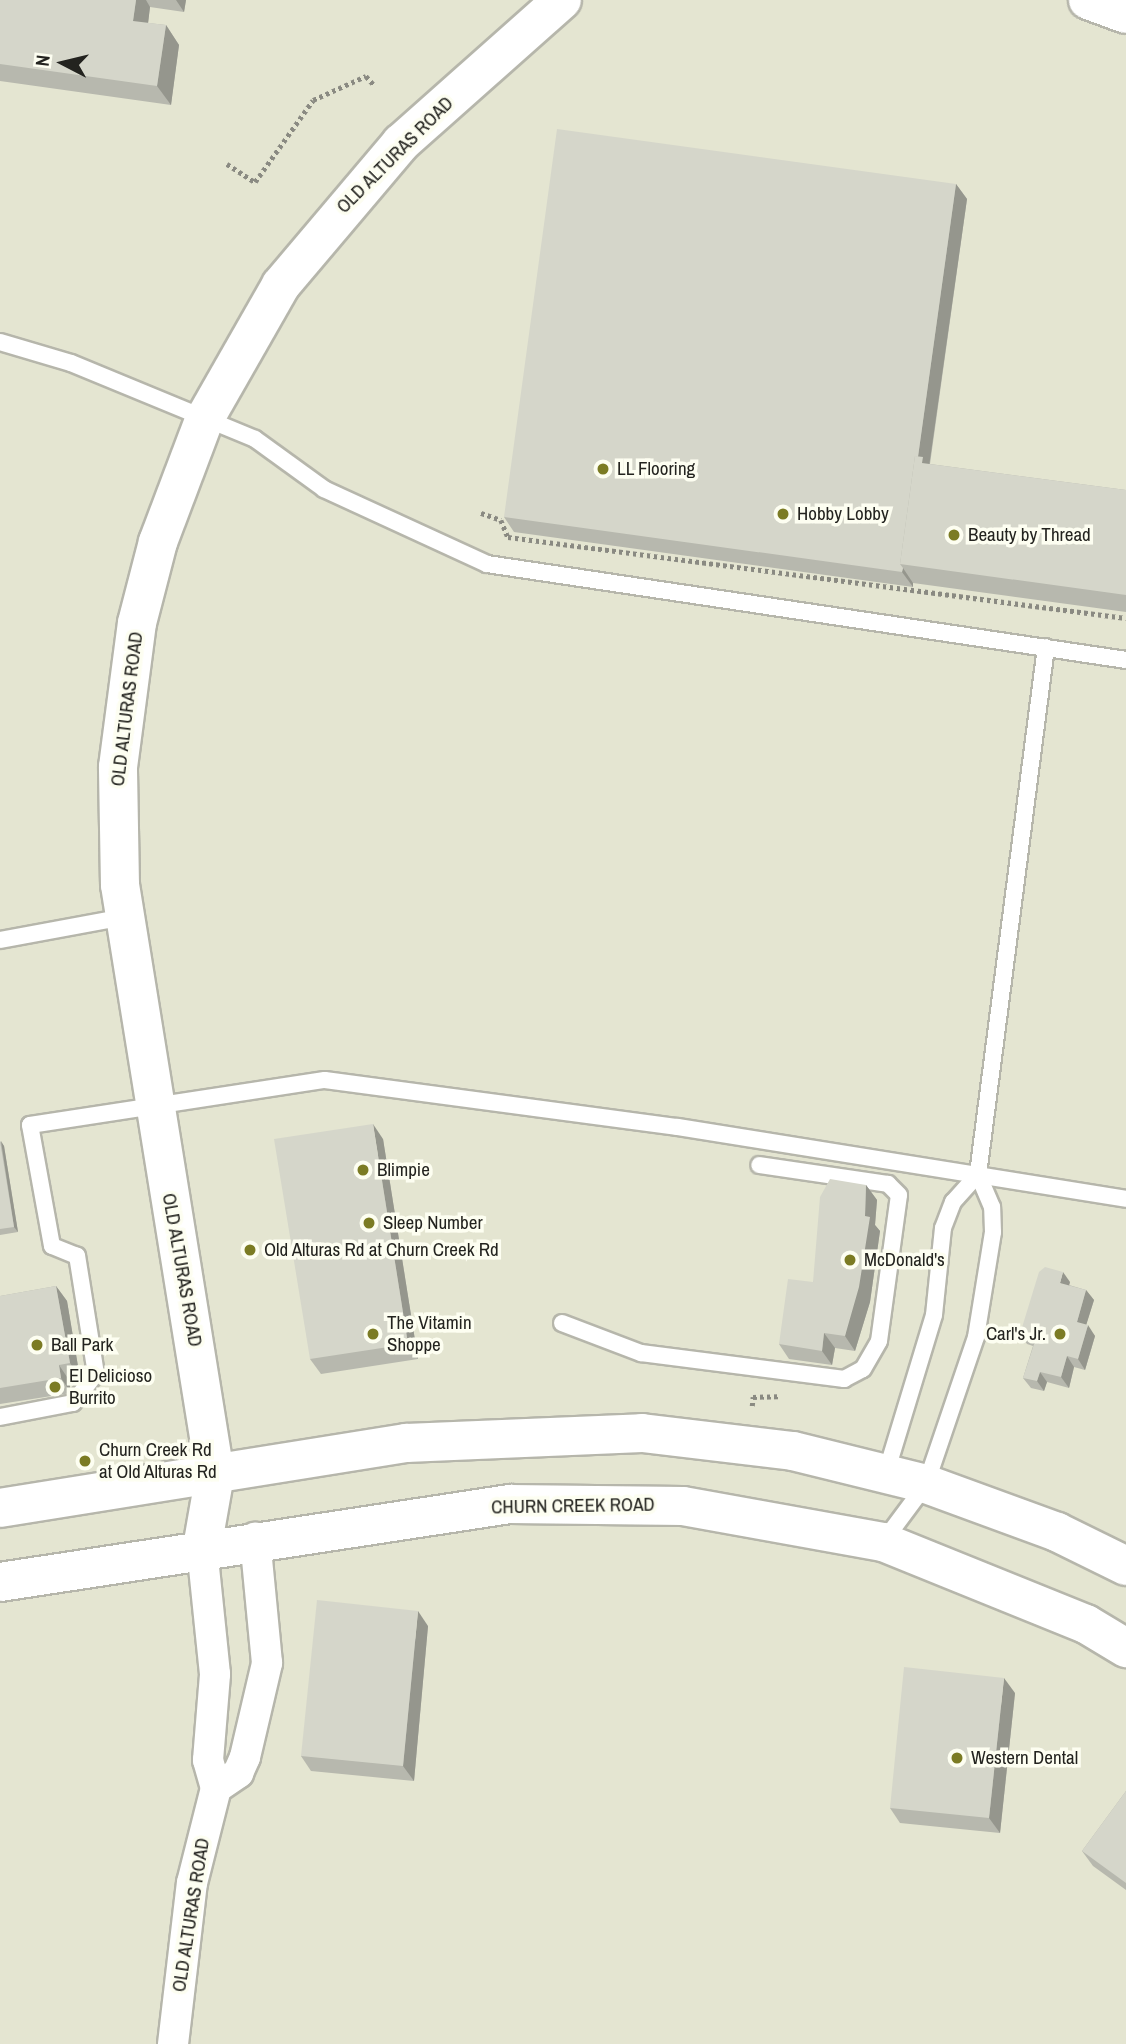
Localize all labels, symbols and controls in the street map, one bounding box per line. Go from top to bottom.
north arrow [28,28,98,98]
text: N [29,53,56,68]
street label: OLD ALTURAS ROAD [332,92,458,218]
place label: LL Flooring [617,458,696,480]
marker: LL Flooring [595,461,611,477]
place label: Hobby Lobby [797,503,889,525]
marker: Hobby Lobby [775,506,791,522]
place label: Beauty by Thread [968,524,1091,546]
marker: Beauty by Thread [946,527,962,543]
street label: OLD ALTURAS ROAD [106,630,148,788]
place label: Blimpie [377,1159,430,1181]
marker: Blimpie [355,1162,371,1178]
street label: OLD ALTURAS ROAD [157,1191,207,1349]
place label: Sleep Number [383,1212,483,1234]
marker: Sleep Number [361,1215,377,1231]
place label: Old Alturas Rd at Churn Creek Rd [264,1239,500,1261]
marker: Old Alturas Rd at Churn Creek Rd [242,1242,258,1258]
place label: McDonald's [864,1249,945,1271]
marker: McDonald's [842,1252,858,1268]
place label: The Vitamin Shoppe [387,1312,472,1356]
place label: Carl's Jr. [986,1323,1046,1345]
marker: The Vitamin Shoppe [365,1326,381,1342]
marker: Carl's Jr. [1052,1326,1068,1342]
place label: Ball Park [51,1334,113,1356]
marker: Ball Park [29,1337,45,1353]
place label: El Delicioso Burrito [69,1365,152,1409]
marker: El Delicioso Burrito [47,1379,63,1395]
place label: Churn Creek Rd at Old Alturas Rd [99,1439,218,1483]
marker: Churn Creek Rd at Old Alturas Rd [77,1453,93,1469]
street label: CHURN CREEK ROAD [491,1493,655,1519]
place label: Western Dental [971,1747,1078,1769]
marker: Western Dental [949,1750,965,1766]
street label: OLD ALTURAS ROAD [168,1836,214,1994]

